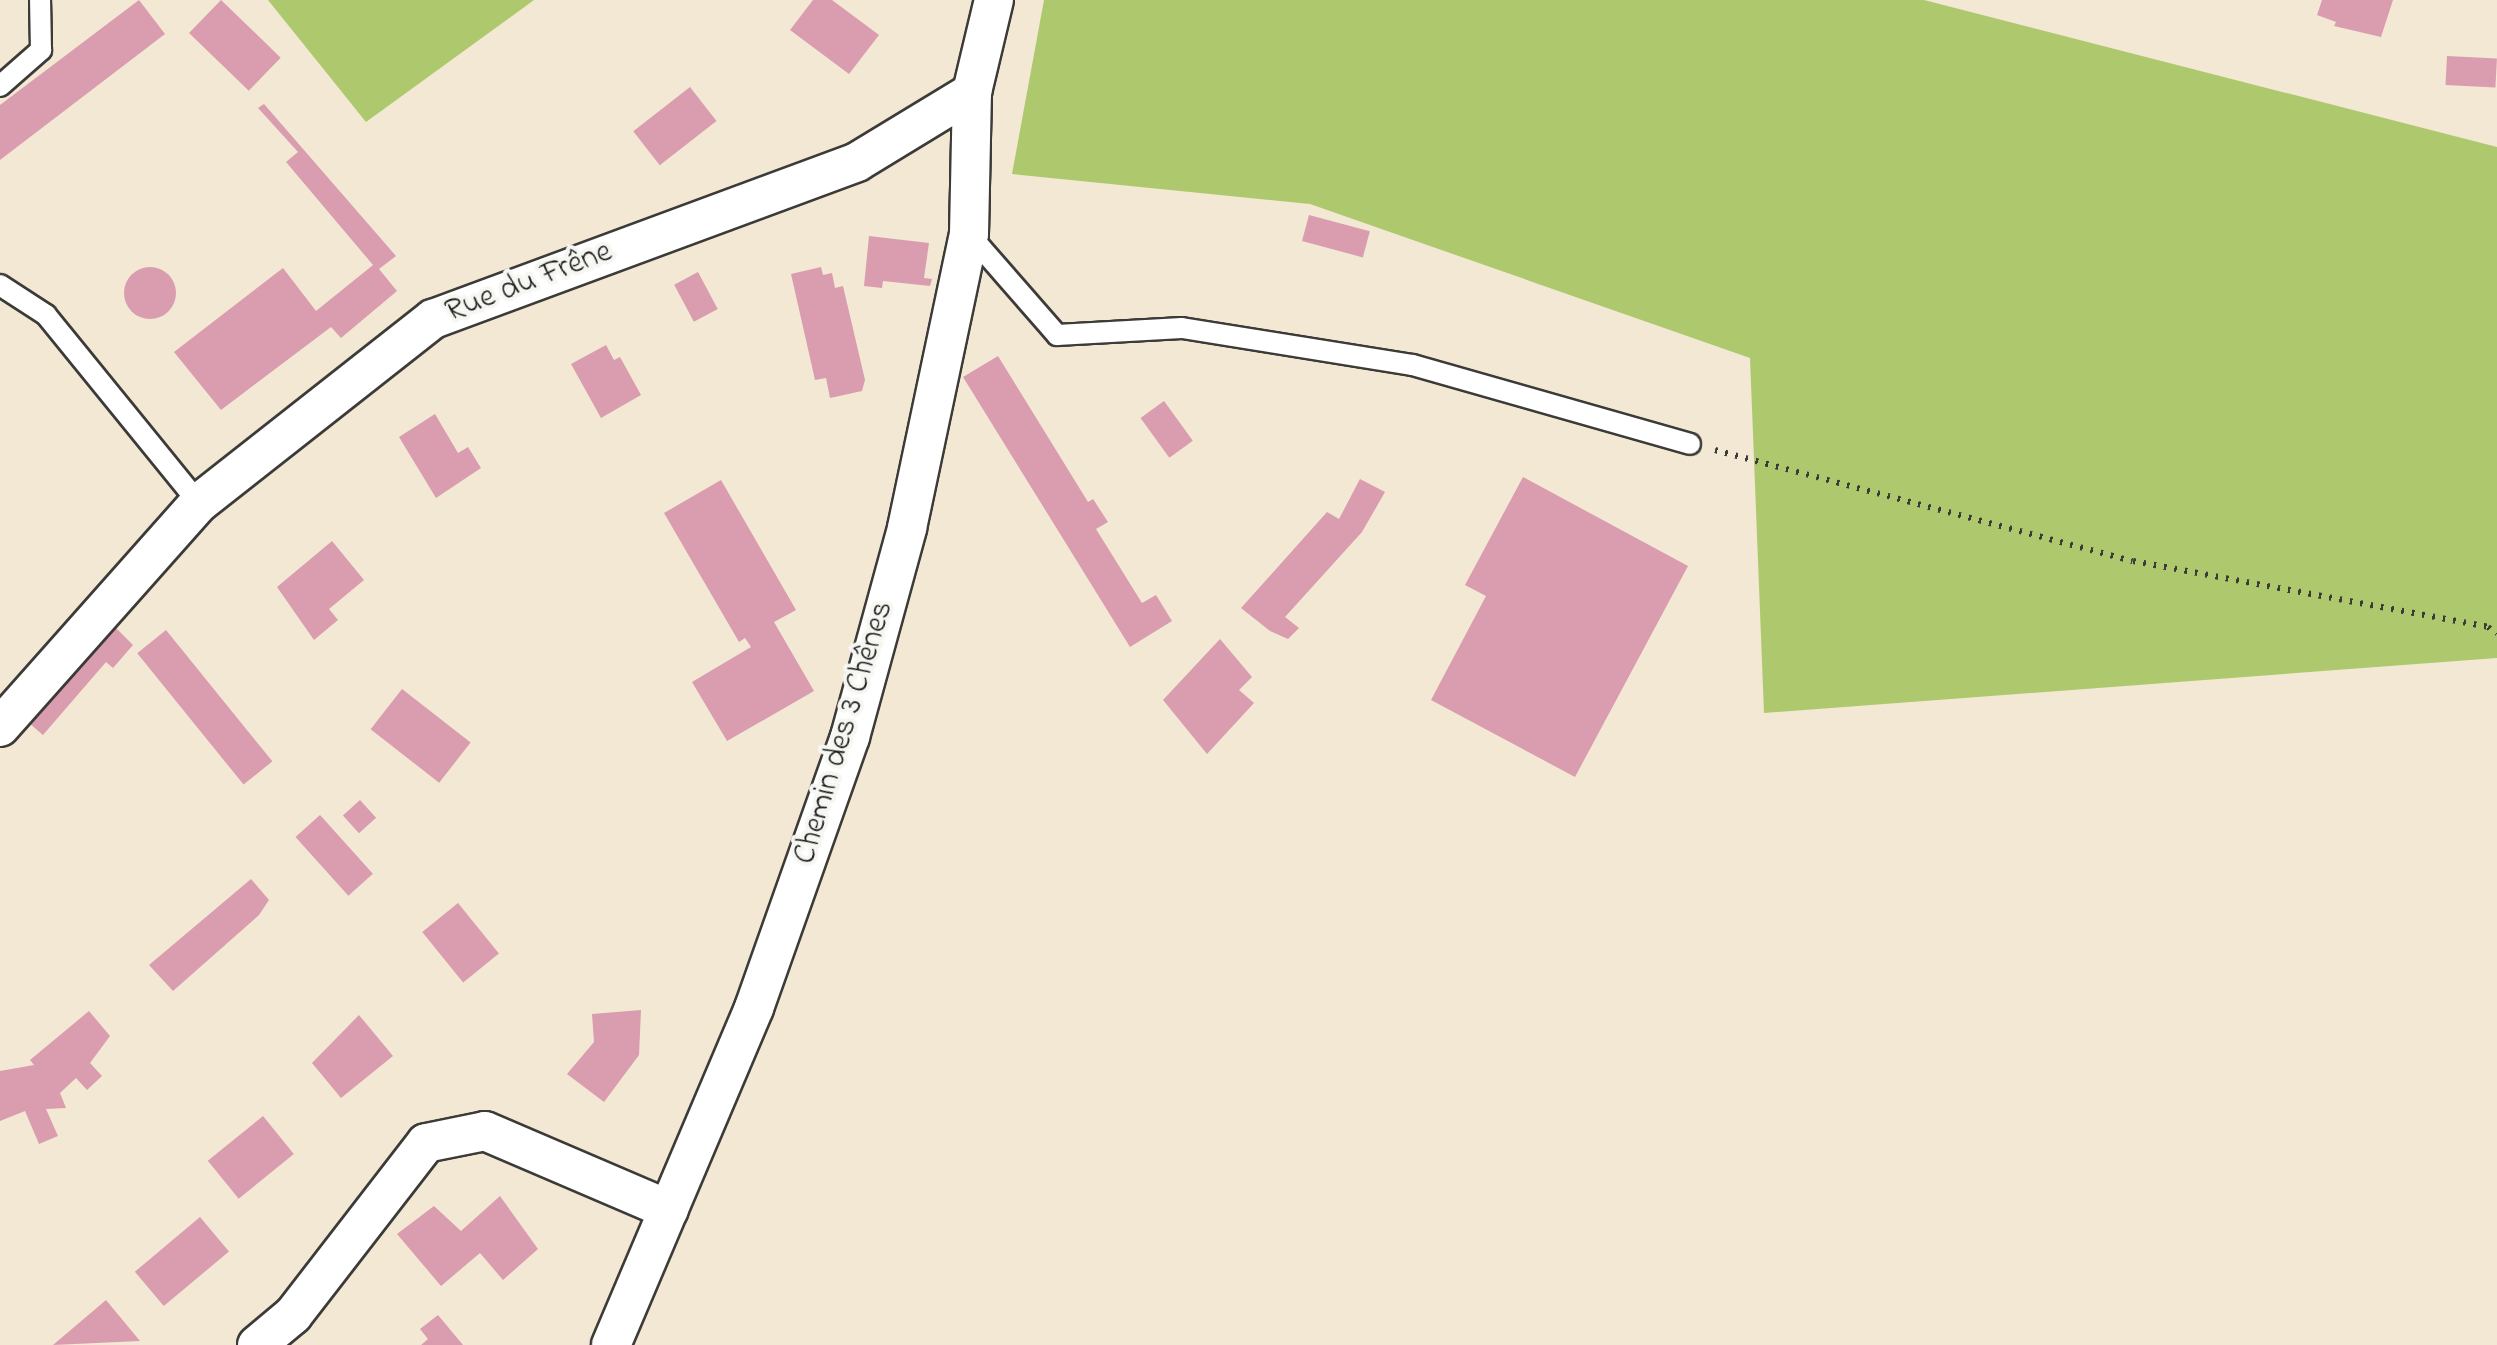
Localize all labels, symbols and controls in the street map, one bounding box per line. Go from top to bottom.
street label: Rue du Frêne [440,234,618,332]
street label: Chemin des 3 Chênes [787,597,903,869]

